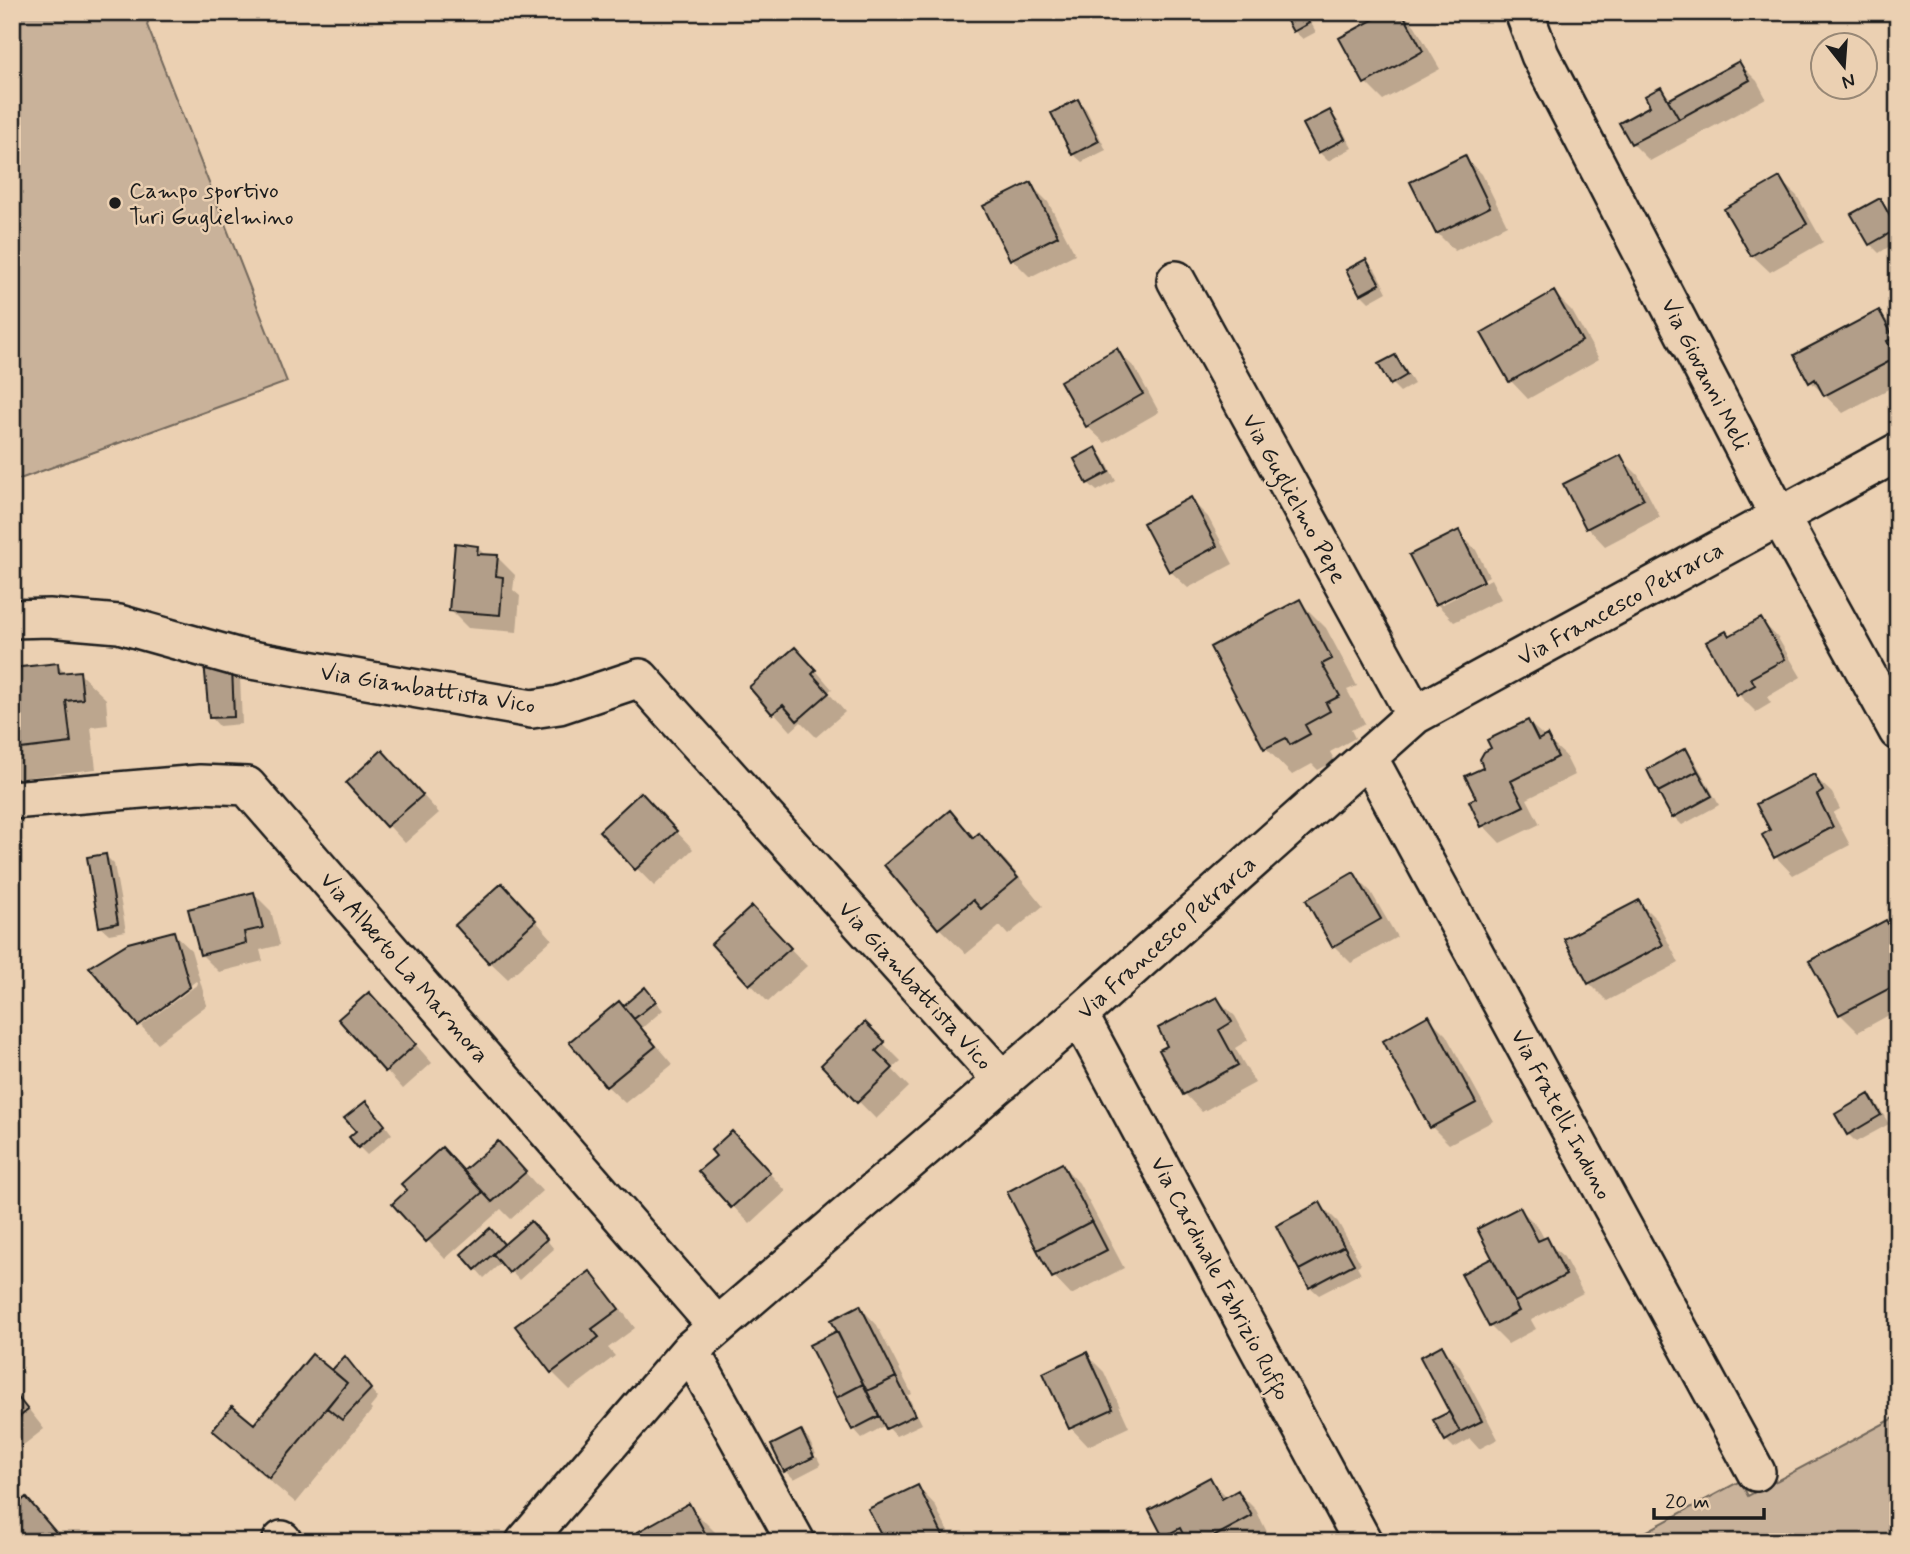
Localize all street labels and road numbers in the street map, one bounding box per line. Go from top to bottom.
street label: Via Giovanni Meli [1653,294,1755,456]
street label: Via Guglielmo Pepe [1232,409,1352,590]
street label: Via Francesco Petrarca [1513,536,1729,674]
street label: Via Giambattista Vico [318,658,538,722]
street label: Via Francesco Petrarca [1071,850,1263,1027]
street label: Via Alberto La Marmora [312,866,495,1070]
street label: Via Giambattista Vico [831,896,998,1077]
street label: Via Fratelli Induno [1503,1024,1618,1206]
street label: Via Cardinale Fabrizio Ruffo [1141,1152,1296,1406]

